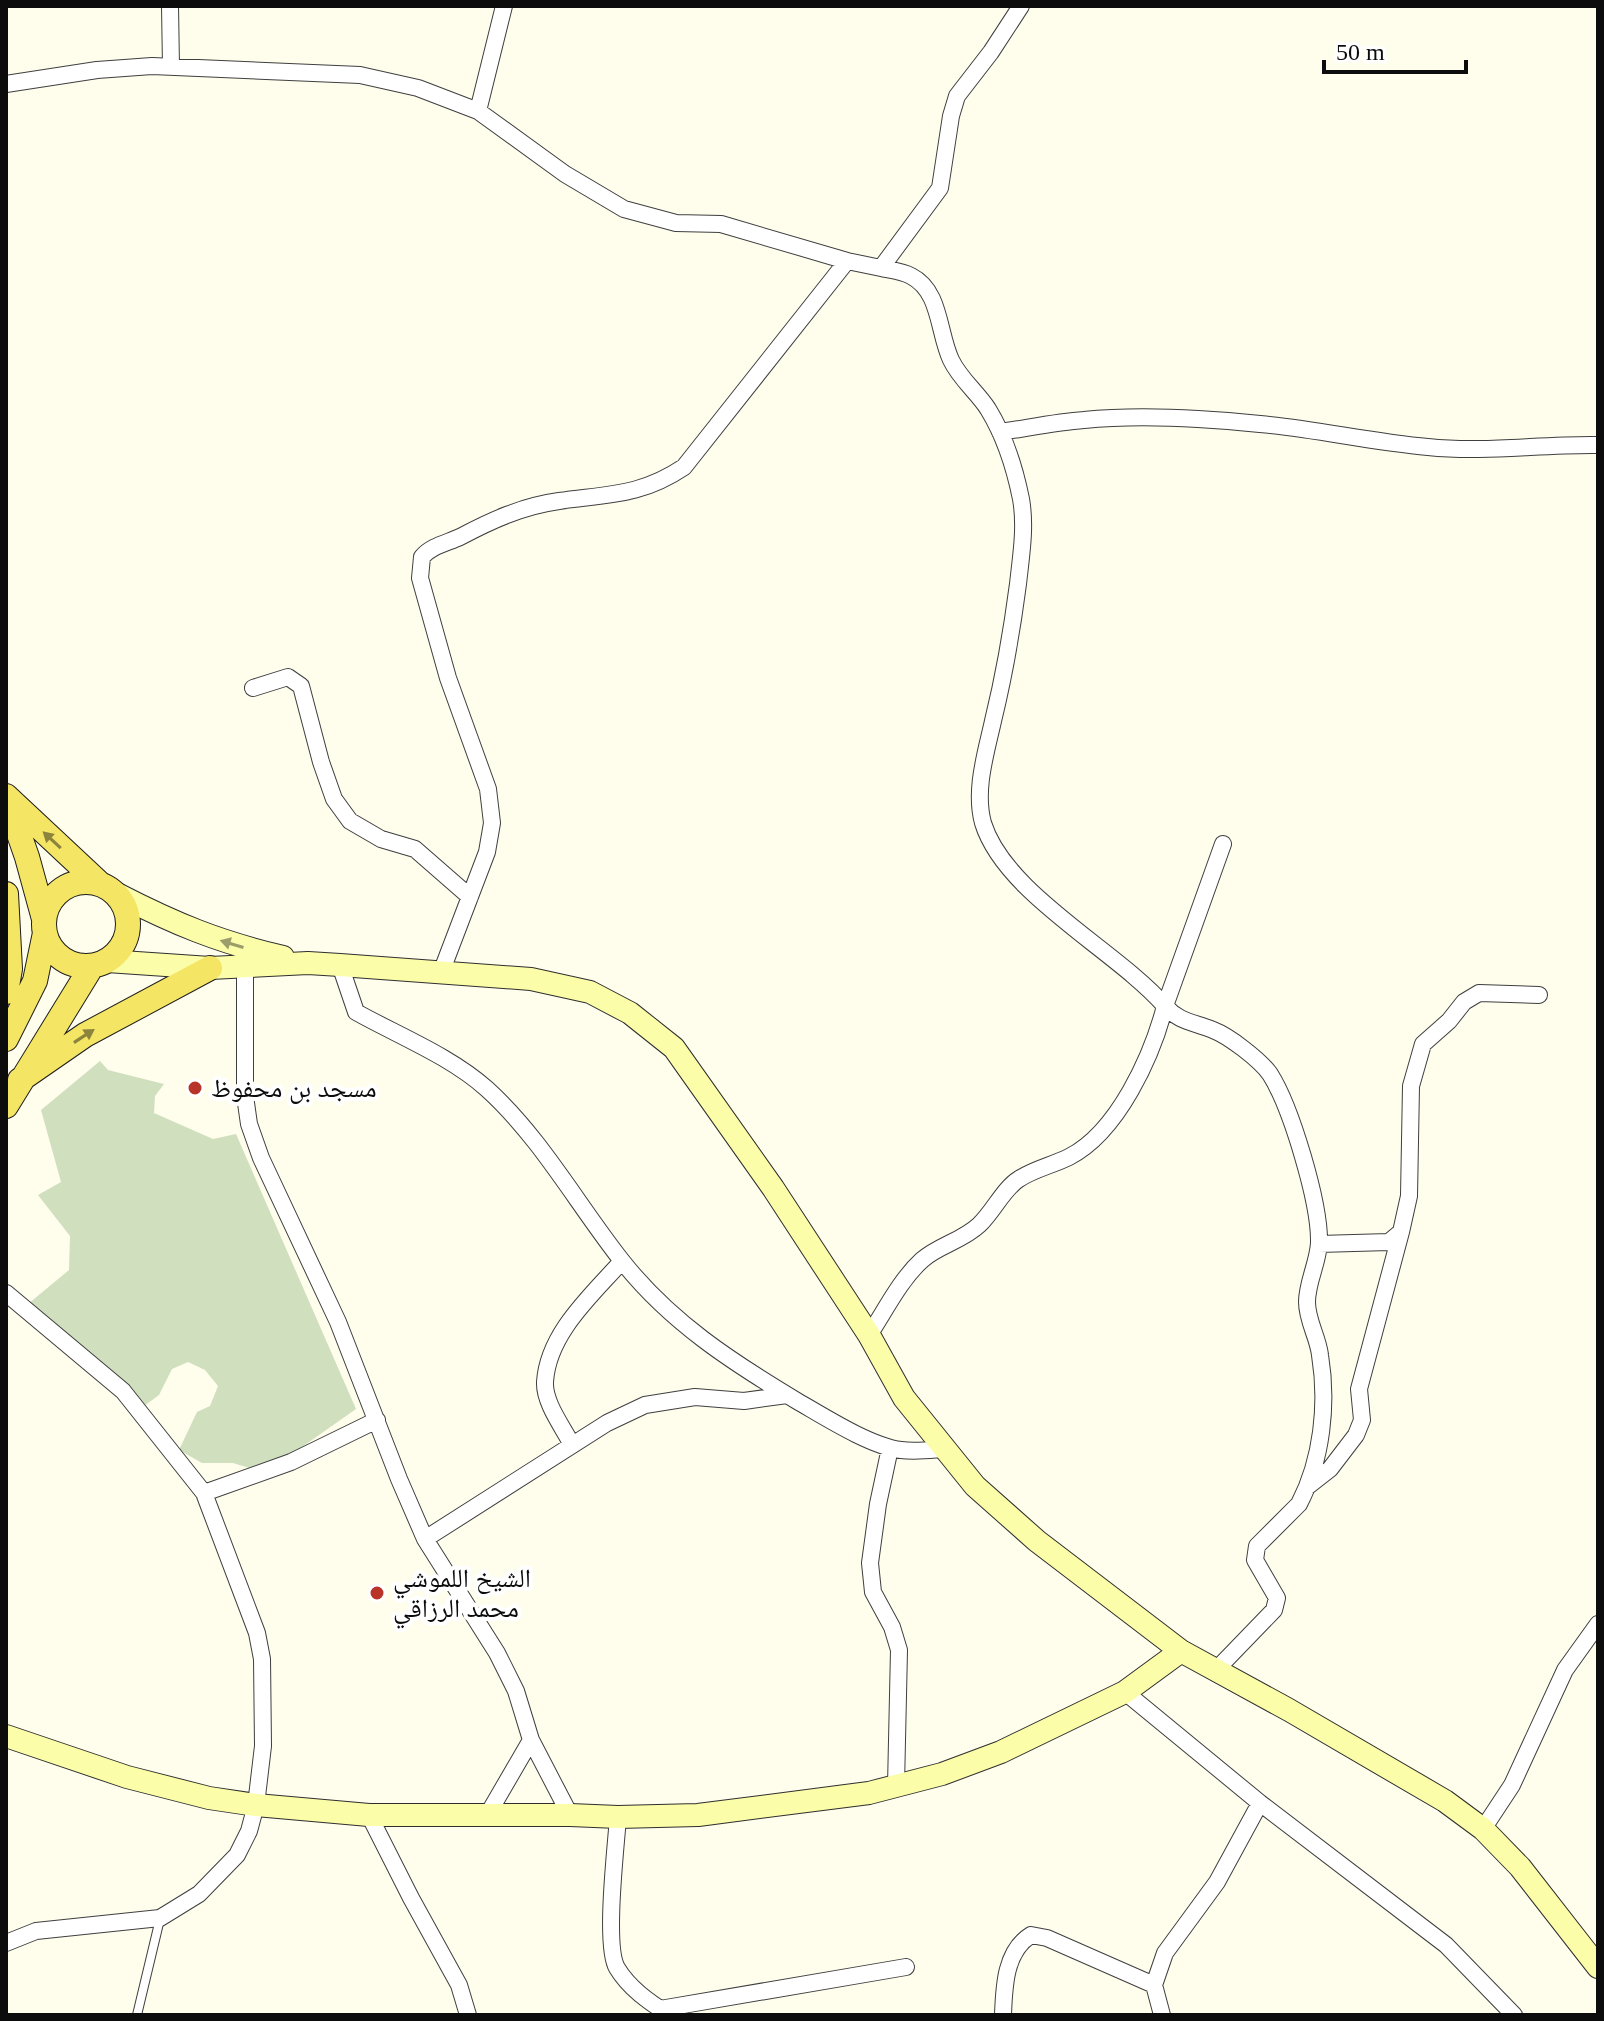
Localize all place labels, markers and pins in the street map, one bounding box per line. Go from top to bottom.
place label: مسجد بن محفوظ [211,1074,377,1104]
marker: مسجد بن محفوظ [186,1079,204,1097]
place label: الشيخ اللموشي محمد الرزاقي [393,1564,531,1629]
marker: الشيخ اللموشي محمد الرزاقي [368,1584,386,1602]

